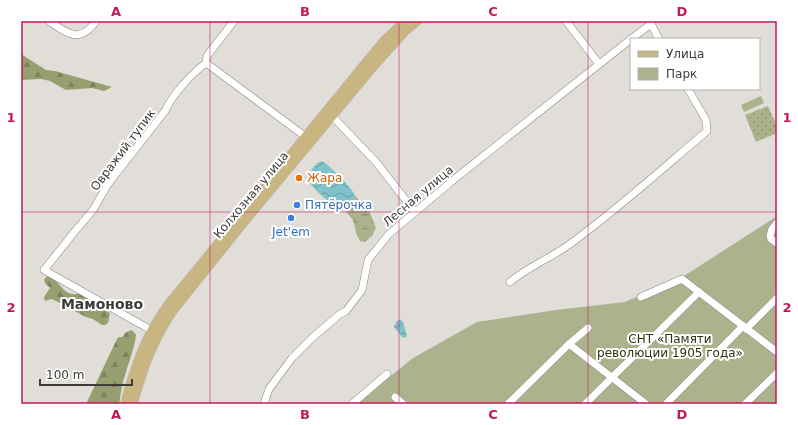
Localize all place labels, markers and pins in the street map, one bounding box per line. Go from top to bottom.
place label: Жара [307,171,342,185]
marker: Жара [294,173,304,183]
place label: Пятёрочка [305,198,372,212]
marker: Пятёрочка [292,200,302,210]
marker: Jet'em [286,213,296,223]
place label: Jet'em [271,225,310,239]

